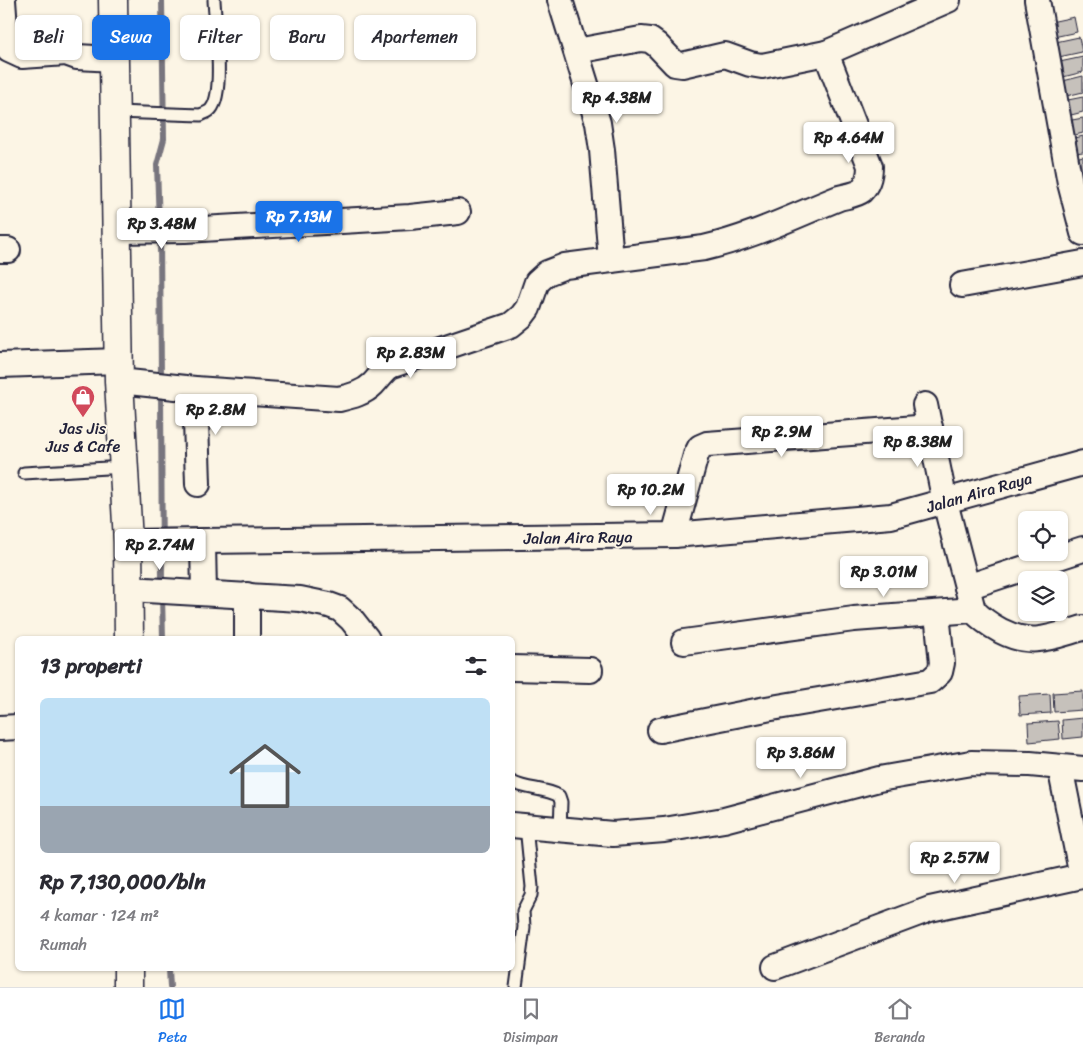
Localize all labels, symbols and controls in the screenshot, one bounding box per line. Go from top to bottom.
chip: Beli [15,15,82,60]
chip: Sewa [92,15,170,60]
chip: Filter [180,15,260,60]
chip: Baru [270,15,344,60]
chip: Apartemen [354,15,476,60]
pin: Rp 4.38M [565,82,669,124]
text: Rp 4.38M [583,83,651,112]
pin: Rp 4.64M [797,121,901,164]
text: Rp 4.64M [814,123,884,152]
pin: Rp 7.13M [247,200,351,243]
text: Rp 7.13M [267,202,332,231]
pin: Rp 3.48M [110,208,214,250]
text: Rp 3.48M [128,209,196,238]
pin: Rp 2.83M [359,336,463,379]
text: Rp 2.83M [377,338,445,367]
shop icon: Jas Jis Jus & Cafe [70,384,96,418]
pin: Rp 2.8M [170,394,262,436]
text: Rp 2.8M [186,395,246,424]
place label: Jas Jis Jus & Cafe [45,414,121,461]
pin: Rp 2.9M [736,416,828,458]
text: Rp 2.9M [752,417,812,446]
pin: Rp 8.38M [866,426,970,468]
text: Rp 8.38M [884,427,952,456]
street label: Jalan Aira Raya [922,464,1035,522]
pin: Rp 10.2M [599,474,703,516]
text: Rp 10.2M [618,475,684,504]
map controls [1018,511,1068,621]
button: locate [1018,511,1068,561]
street label: Jalan Aira Raya [522,522,633,553]
pin: Rp 2.74M [108,528,212,571]
text: Rp 2.74M [126,530,194,559]
pin: Rp 3.01M [832,556,936,598]
text: Rp 3.01M [851,557,917,586]
button: layers [1018,571,1068,621]
text: 13 properti [40,647,142,685]
icon: filters [462,652,490,680]
icon: home [220,731,310,821]
pin: Rp 3.86M [749,736,853,779]
text: Rp 3.86M [767,738,835,767]
pin: Rp 2.57M [903,842,1007,884]
text: Rp 2.57M [921,843,989,872]
text: Rp 7,130,000/bln [40,863,206,901]
text: 4 kamar · 124 m² [40,901,159,930]
text: Rumah [40,930,87,959]
tab: Peta [158,995,187,1050]
tab: Disimpan [503,995,558,1050]
tab: Beranda [874,995,925,1050]

